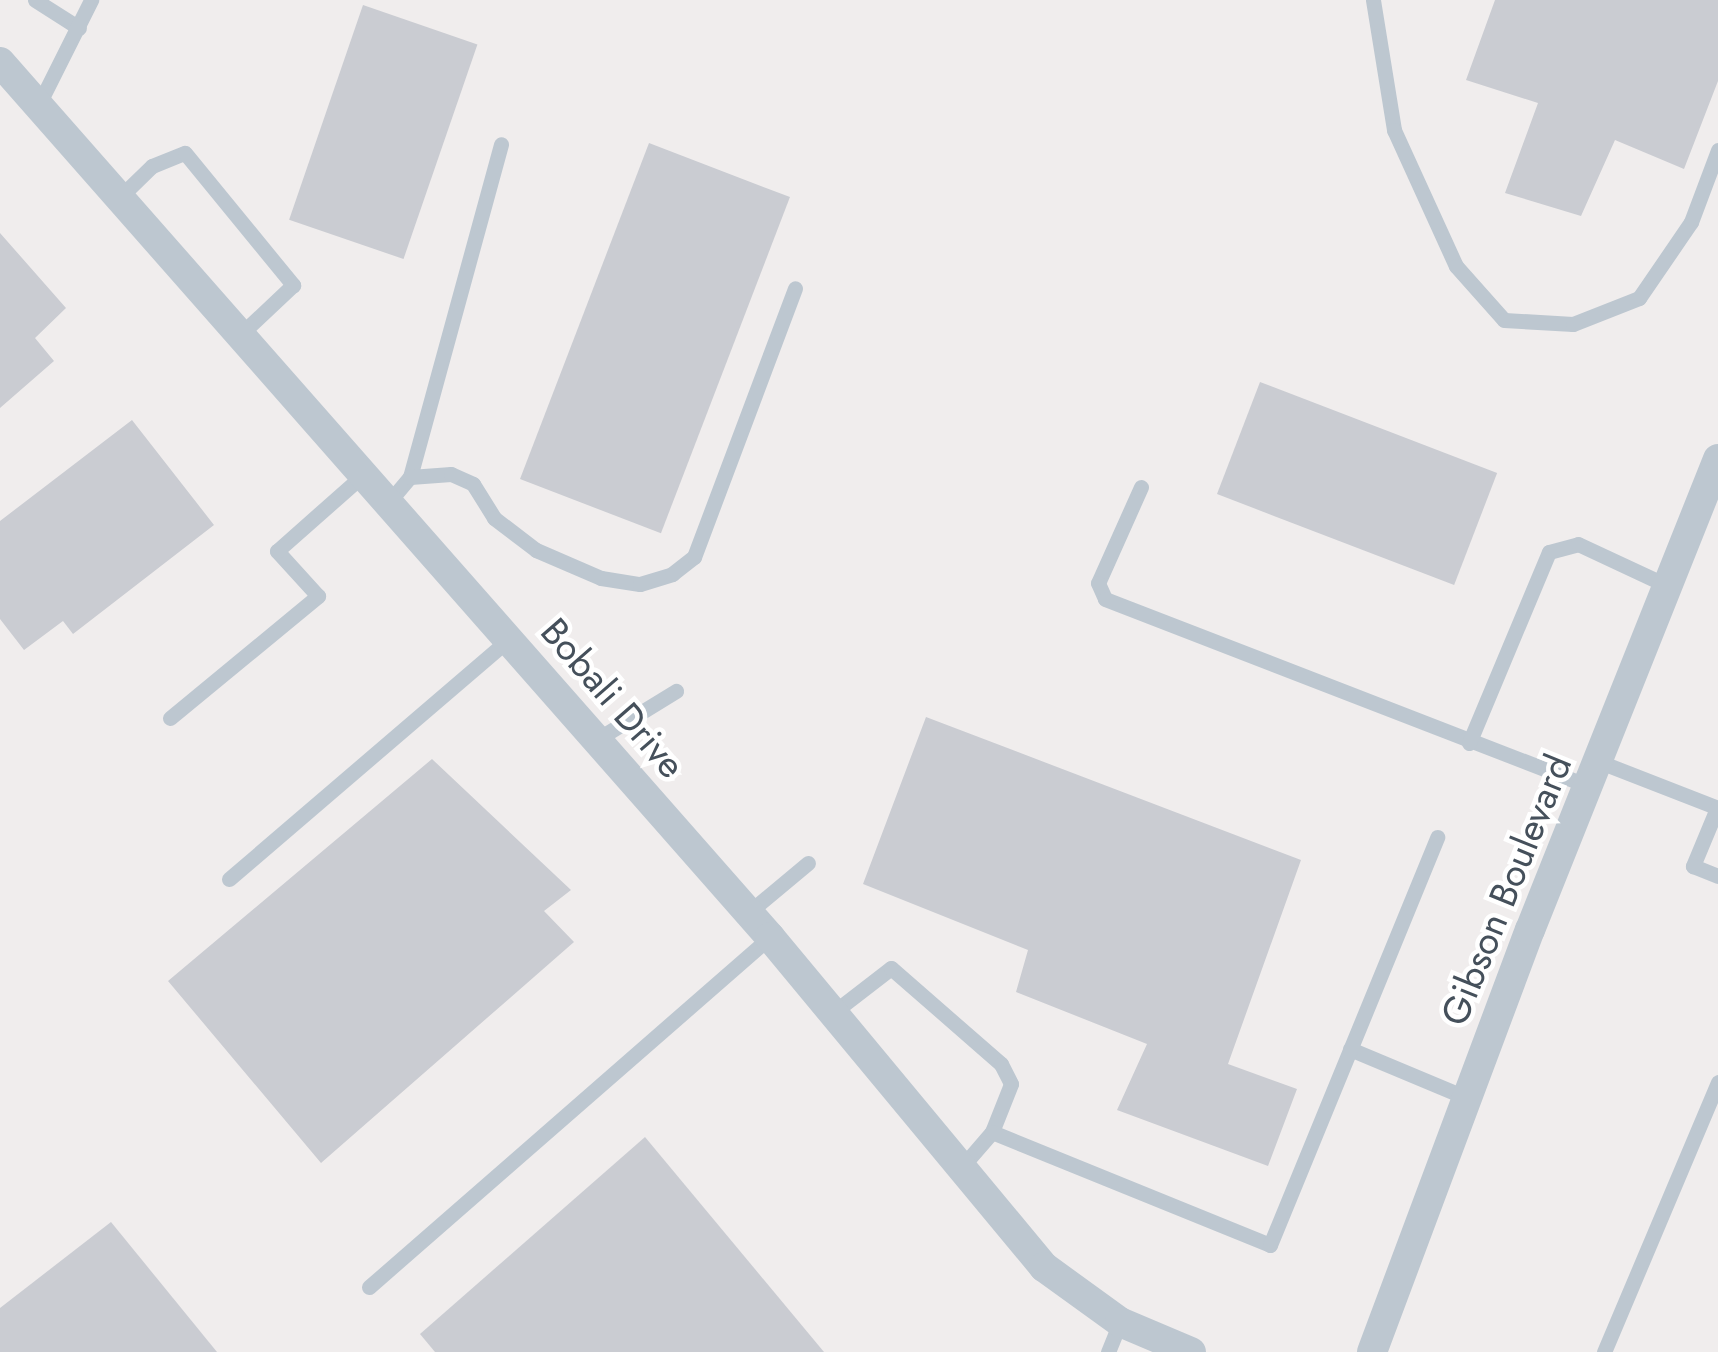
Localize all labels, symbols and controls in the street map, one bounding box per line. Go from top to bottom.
street label: Bobali Drive [531,609,695,787]
street label: Gibson Boulevard [1431,748,1581,1032]

